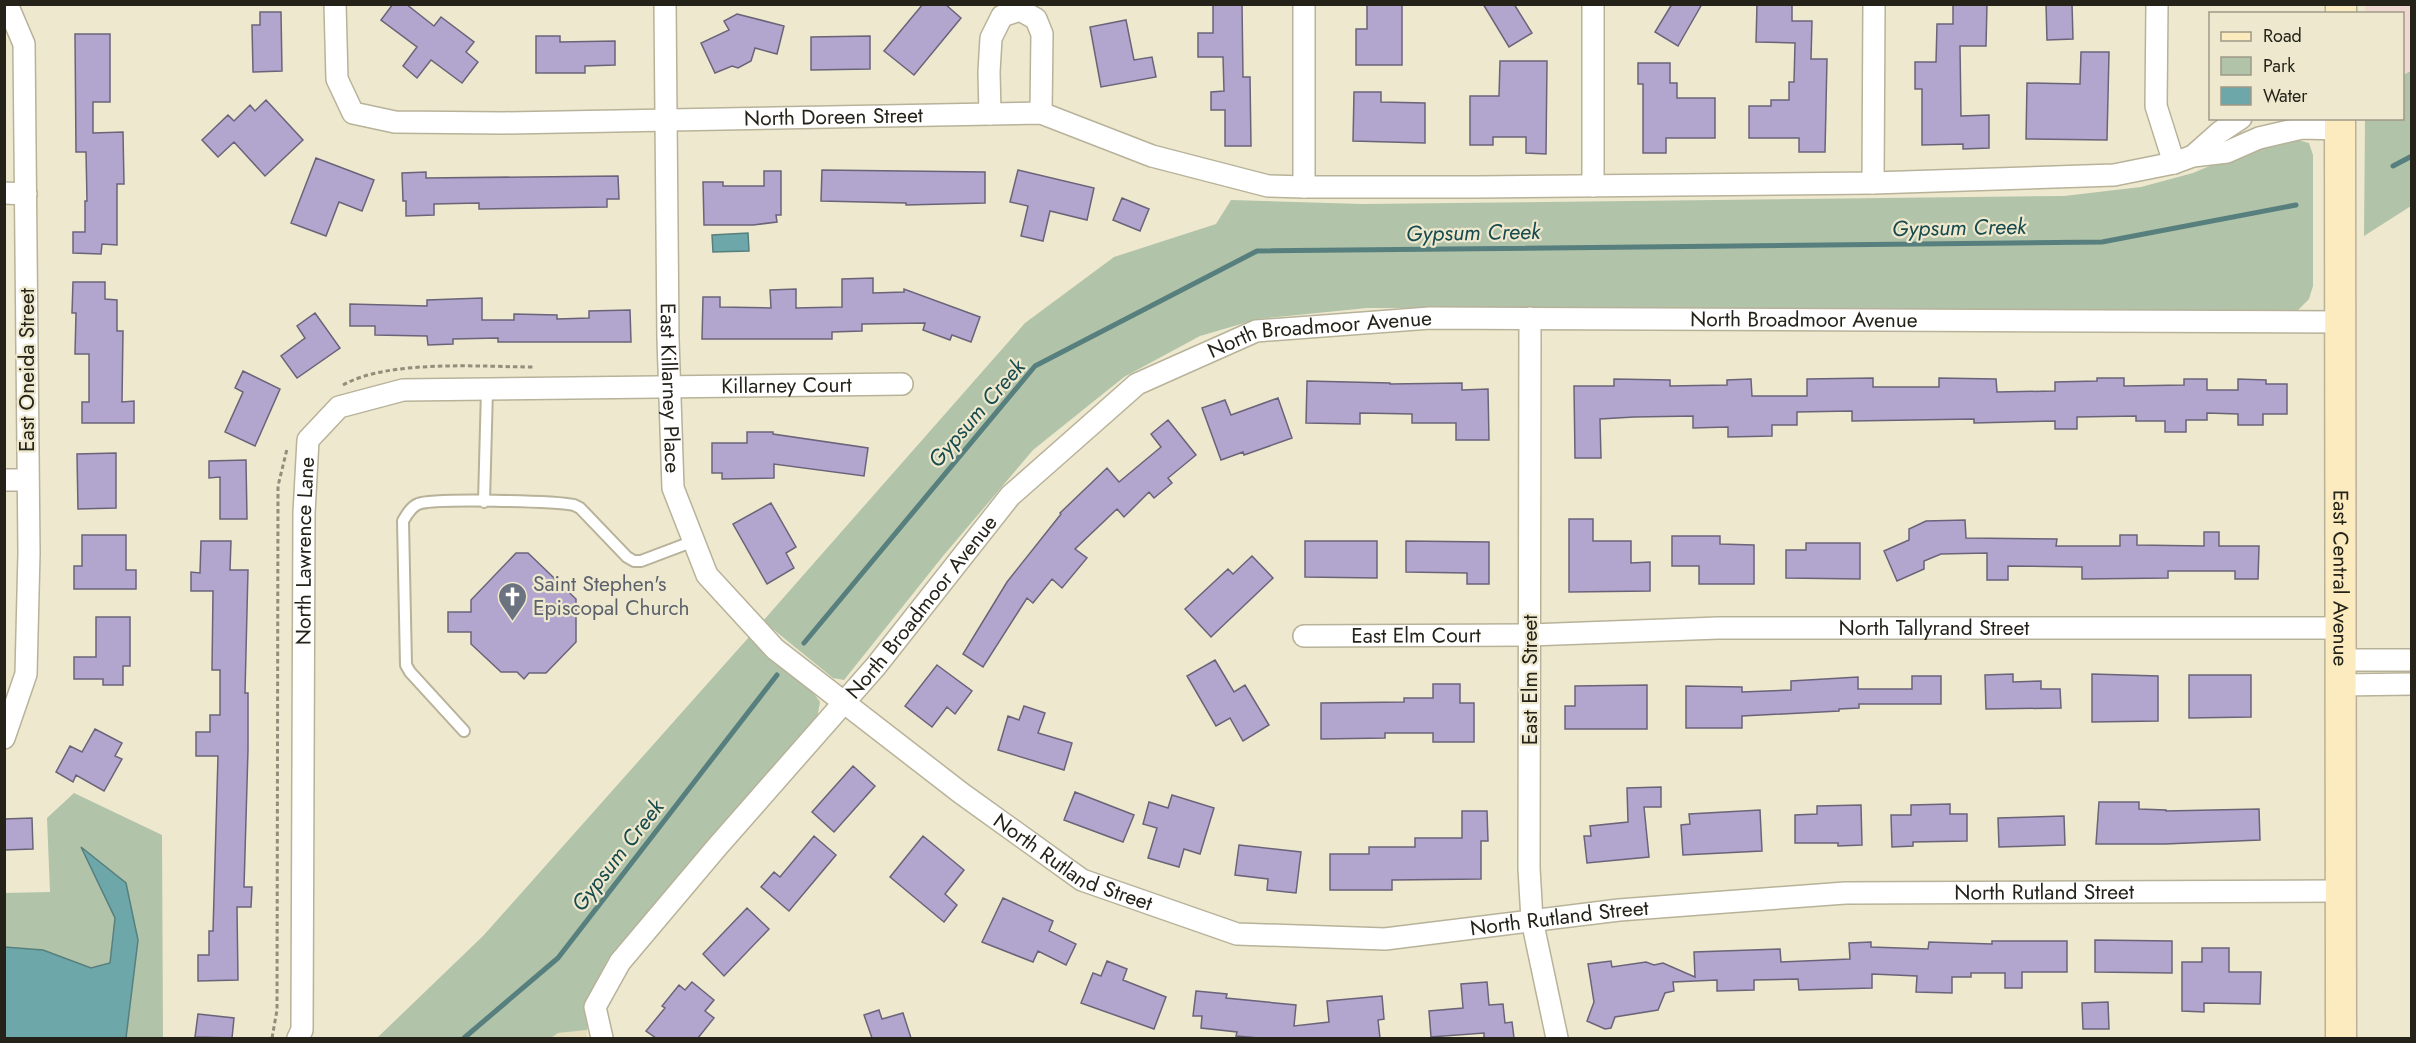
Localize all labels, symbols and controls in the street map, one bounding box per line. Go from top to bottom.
legend [2209,12,2404,120]
text: Road [2263,23,2302,49]
text: Park [2263,53,2295,79]
text: Water [2263,83,2308,109]
street label: North Doreen Street [744,100,923,134]
water label: Gypsum Creek [1891,210,2028,244]
water label: Gypsum Creek [1405,215,1542,249]
street label: East Oneida Street [12,288,42,452]
street label: East Killarney Place [653,303,687,474]
street label: North Broadmoor Avenue [1203,303,1433,366]
street label: North Broadmoor Avenue [1690,304,1918,335]
water label: Gypsum Creek [920,351,1033,474]
street label: Killarney Court [721,370,852,401]
street label: North Lawrence Lane [288,456,322,645]
street label: East Central Avenue [2325,490,2356,667]
street label: North Broadmoor Avenue [839,509,1004,706]
place label: Saint Stephen's Episcopal Church [533,569,690,623]
church icon: Saint Stephen's Episcopal Church [496,580,528,622]
street label: North Tallyrand Street [1838,613,2029,643]
street label: East Elm Street [1515,615,1545,745]
street label: East Elm Court [1351,620,1481,651]
water label: Gypsum Creek [563,791,672,918]
street label: North Rutland Street [987,806,1156,918]
street label: North Rutland Street [1954,877,2134,908]
street label: North Rutland Street [1468,893,1650,943]

